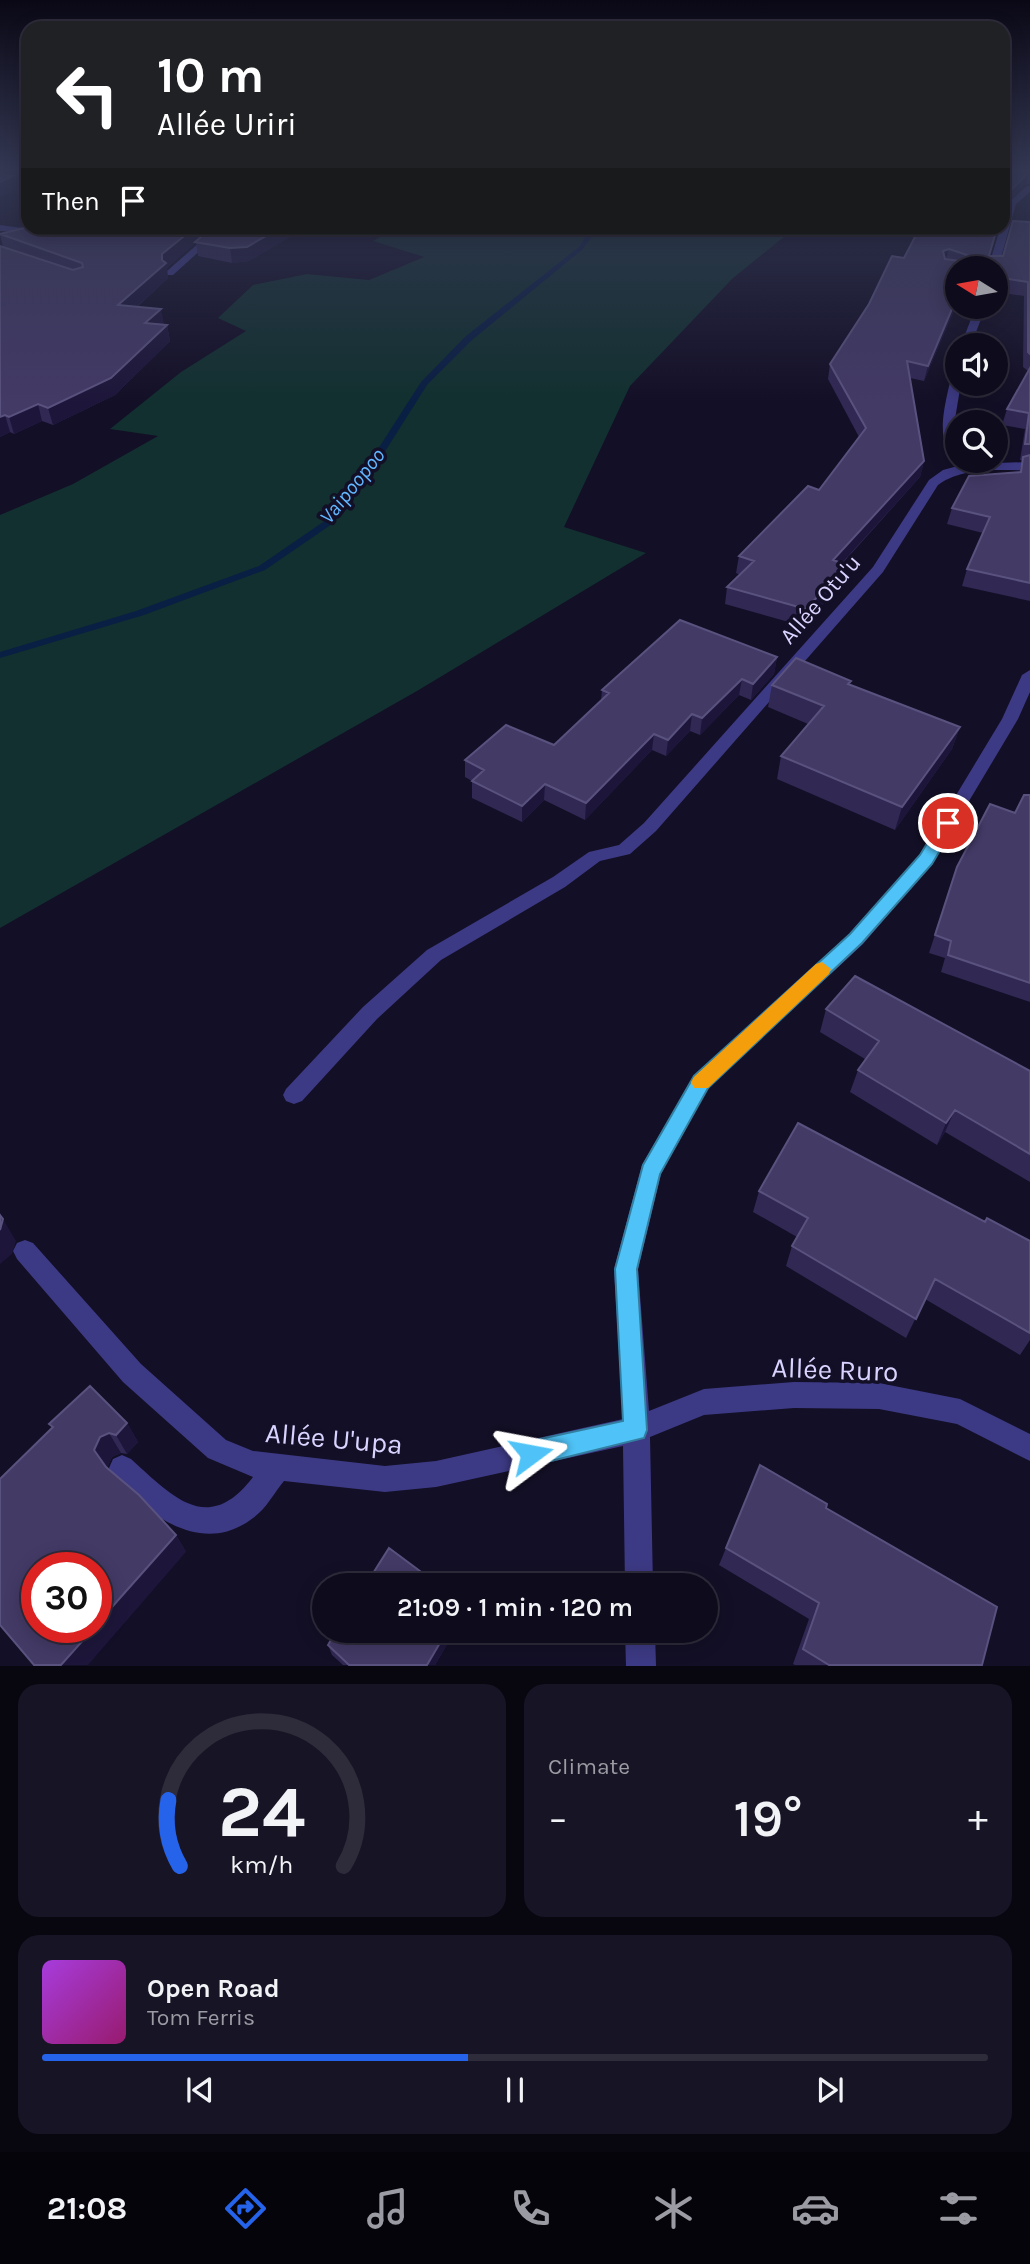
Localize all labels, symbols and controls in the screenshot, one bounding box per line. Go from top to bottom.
text: 10 m [157,47,264,104]
icon: left [42,49,133,140]
text: Allée Uriri [157,106,297,143]
icon: arrive [114,182,152,220]
text: Then [42,186,100,217]
north arrow [945,256,1008,318]
map controls [945,256,1008,473]
button: sound [945,333,1008,396]
button: search [945,410,1008,473]
water label: Vaipoopoo [314,443,390,529]
street label: Allée Otu'u [774,549,867,650]
pin [918,793,978,853]
icon: arrive [929,804,967,842]
street label: Allée Ruro [771,1351,899,1388]
street label: Allée U'upa [264,1416,404,1461]
position arrow [494,1417,568,1491]
speed limit sign: 30 [21,1552,112,1643]
text: 21:09 · 1 min · 120 m [397,1592,633,1623]
text: Climate [548,1753,630,1780]
text: 24 [218,1770,306,1855]
text: 19° [734,1788,802,1849]
text: − [548,1796,568,1841]
text: + [968,1796,988,1841]
text: km/h [230,1850,294,1879]
text: Open Road [147,1973,280,2004]
text: Tom Ferris [147,2004,255,2031]
icon: previous [181,2071,219,2109]
icon: pause [496,2071,534,2109]
icon: next [811,2071,849,2109]
icon: directions [221,2184,270,2233]
icon: music [363,2184,412,2233]
icon: phone [506,2184,555,2233]
icon: climate [649,2184,698,2233]
icon: car [791,2184,840,2233]
icon: filters [934,2184,983,2233]
text: 21:08 [47,2190,127,2227]

